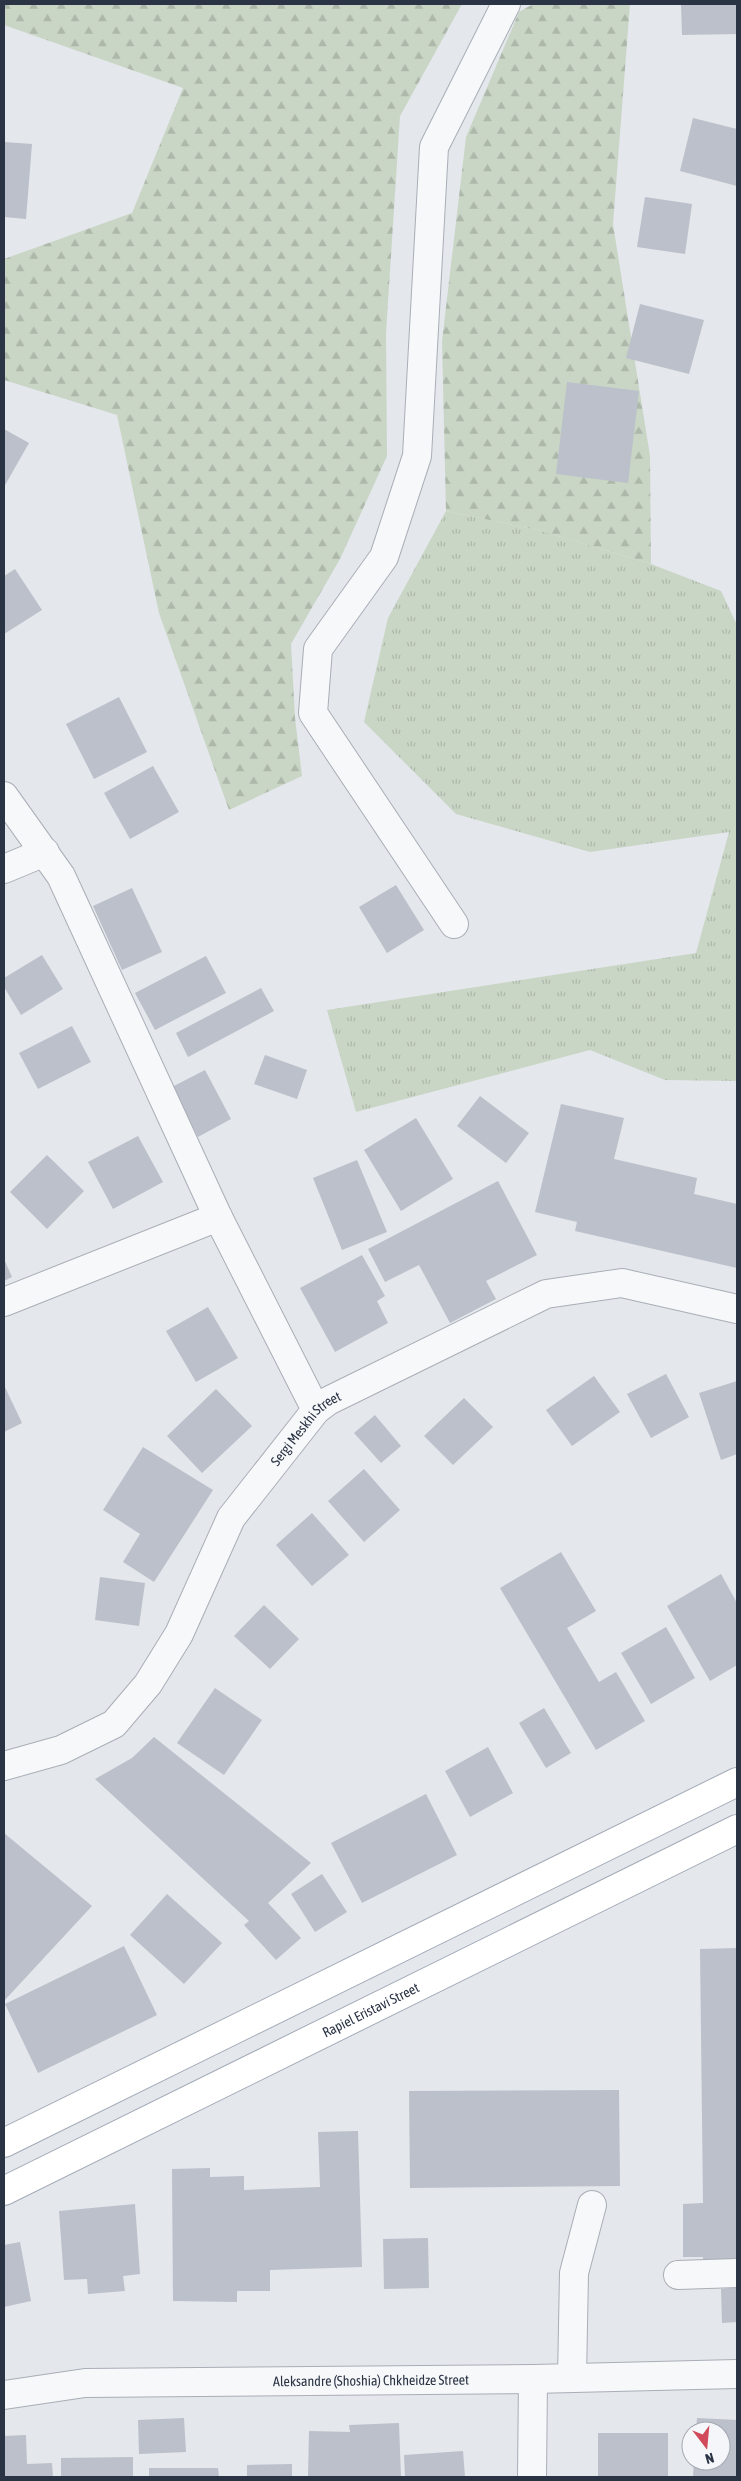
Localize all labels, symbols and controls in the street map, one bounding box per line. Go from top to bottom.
street label: Sergi Meskhi Street [267,1388,343,1469]
street label: Rapiel Eristavi Street [320,1979,422,2041]
street label: Aleksandre (Shoshia) Chkheidze Street [273,2372,469,2389]
north arrow [681,2421,731,2471]
text: N [703,2450,716,2467]

